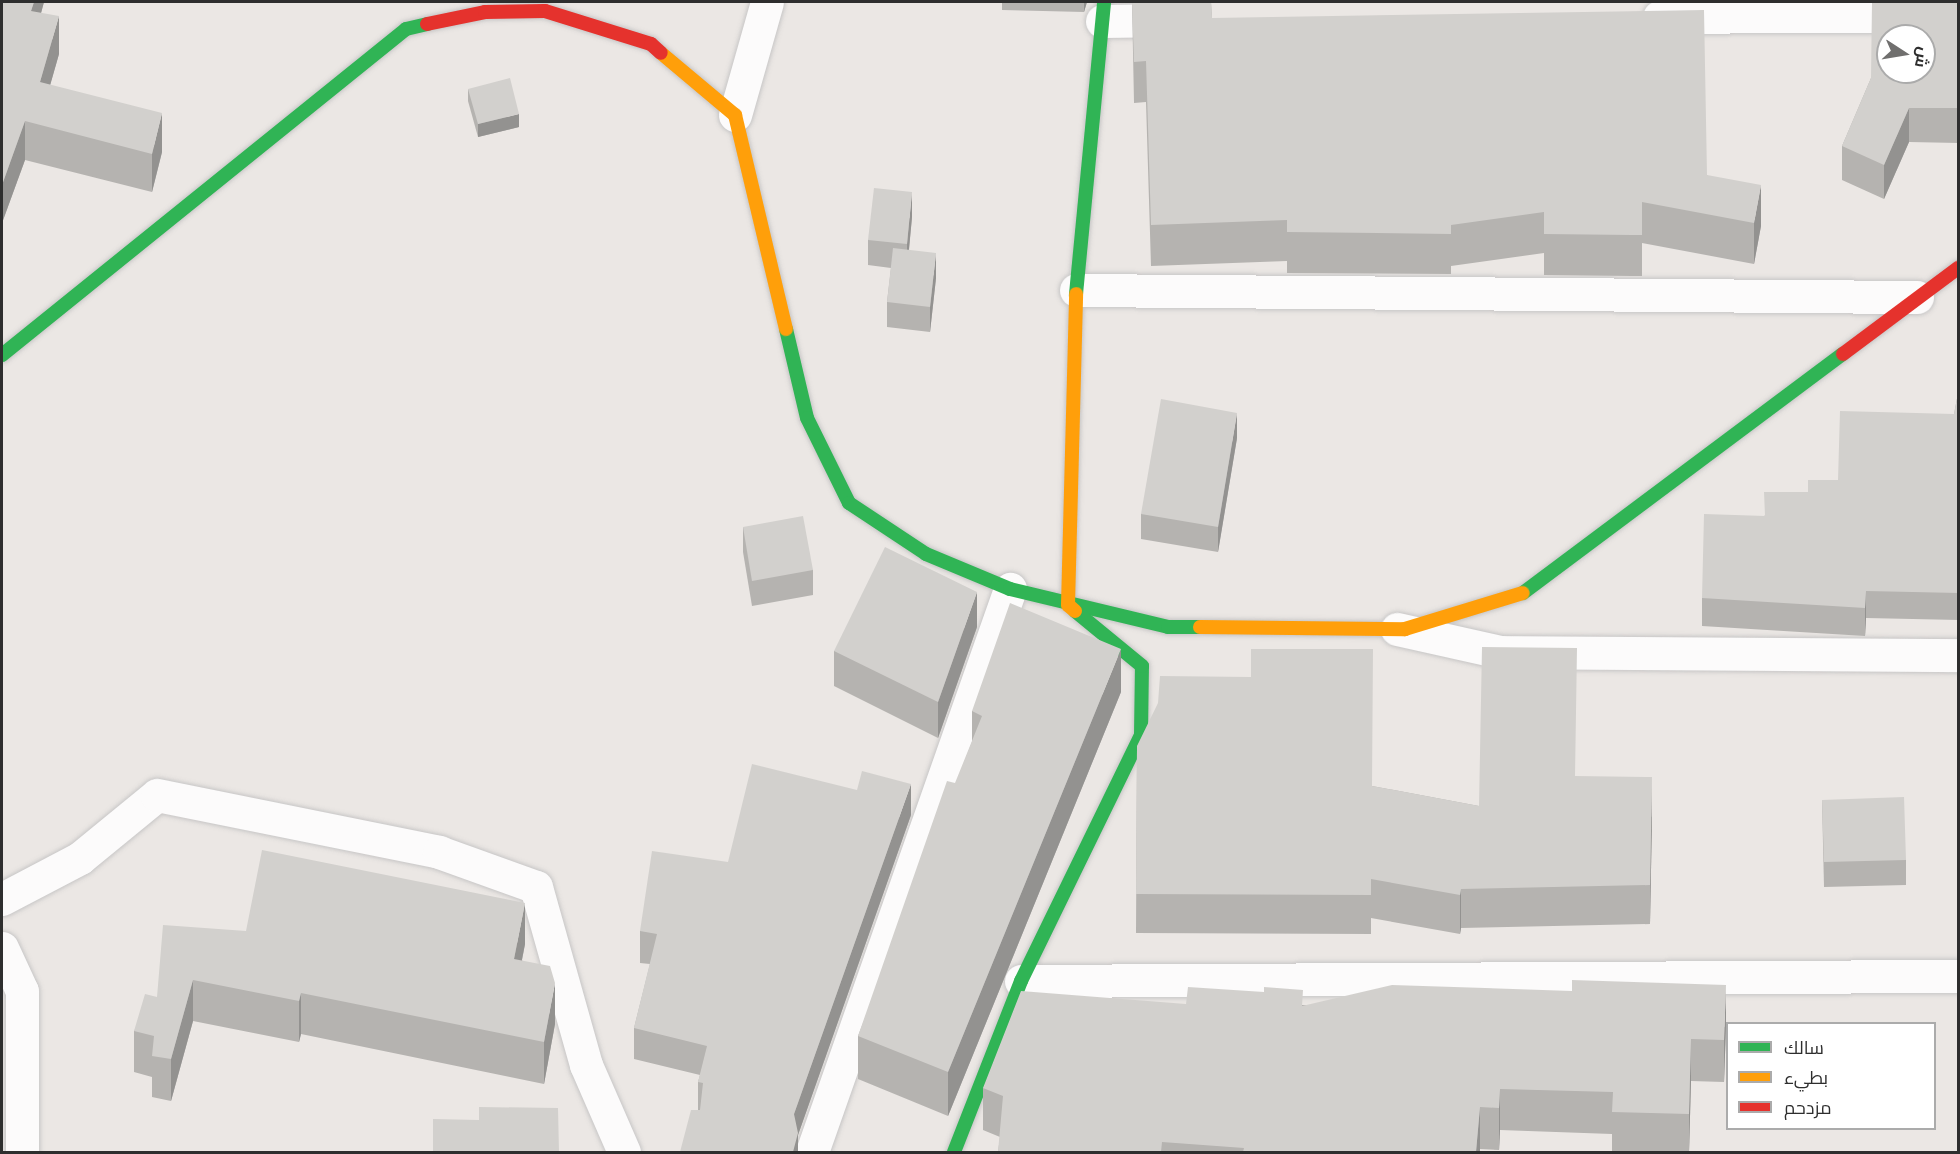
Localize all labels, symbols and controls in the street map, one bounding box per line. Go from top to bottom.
north arrow [1876,24,1936,84]
text: ش [1912,46,1932,69]
legend [1726,1022,1936,1130]
text: سالك [1784,1040,1824,1058]
text: بطيء [1784,1070,1828,1088]
text: مزدحم [1784,1100,1832,1118]

